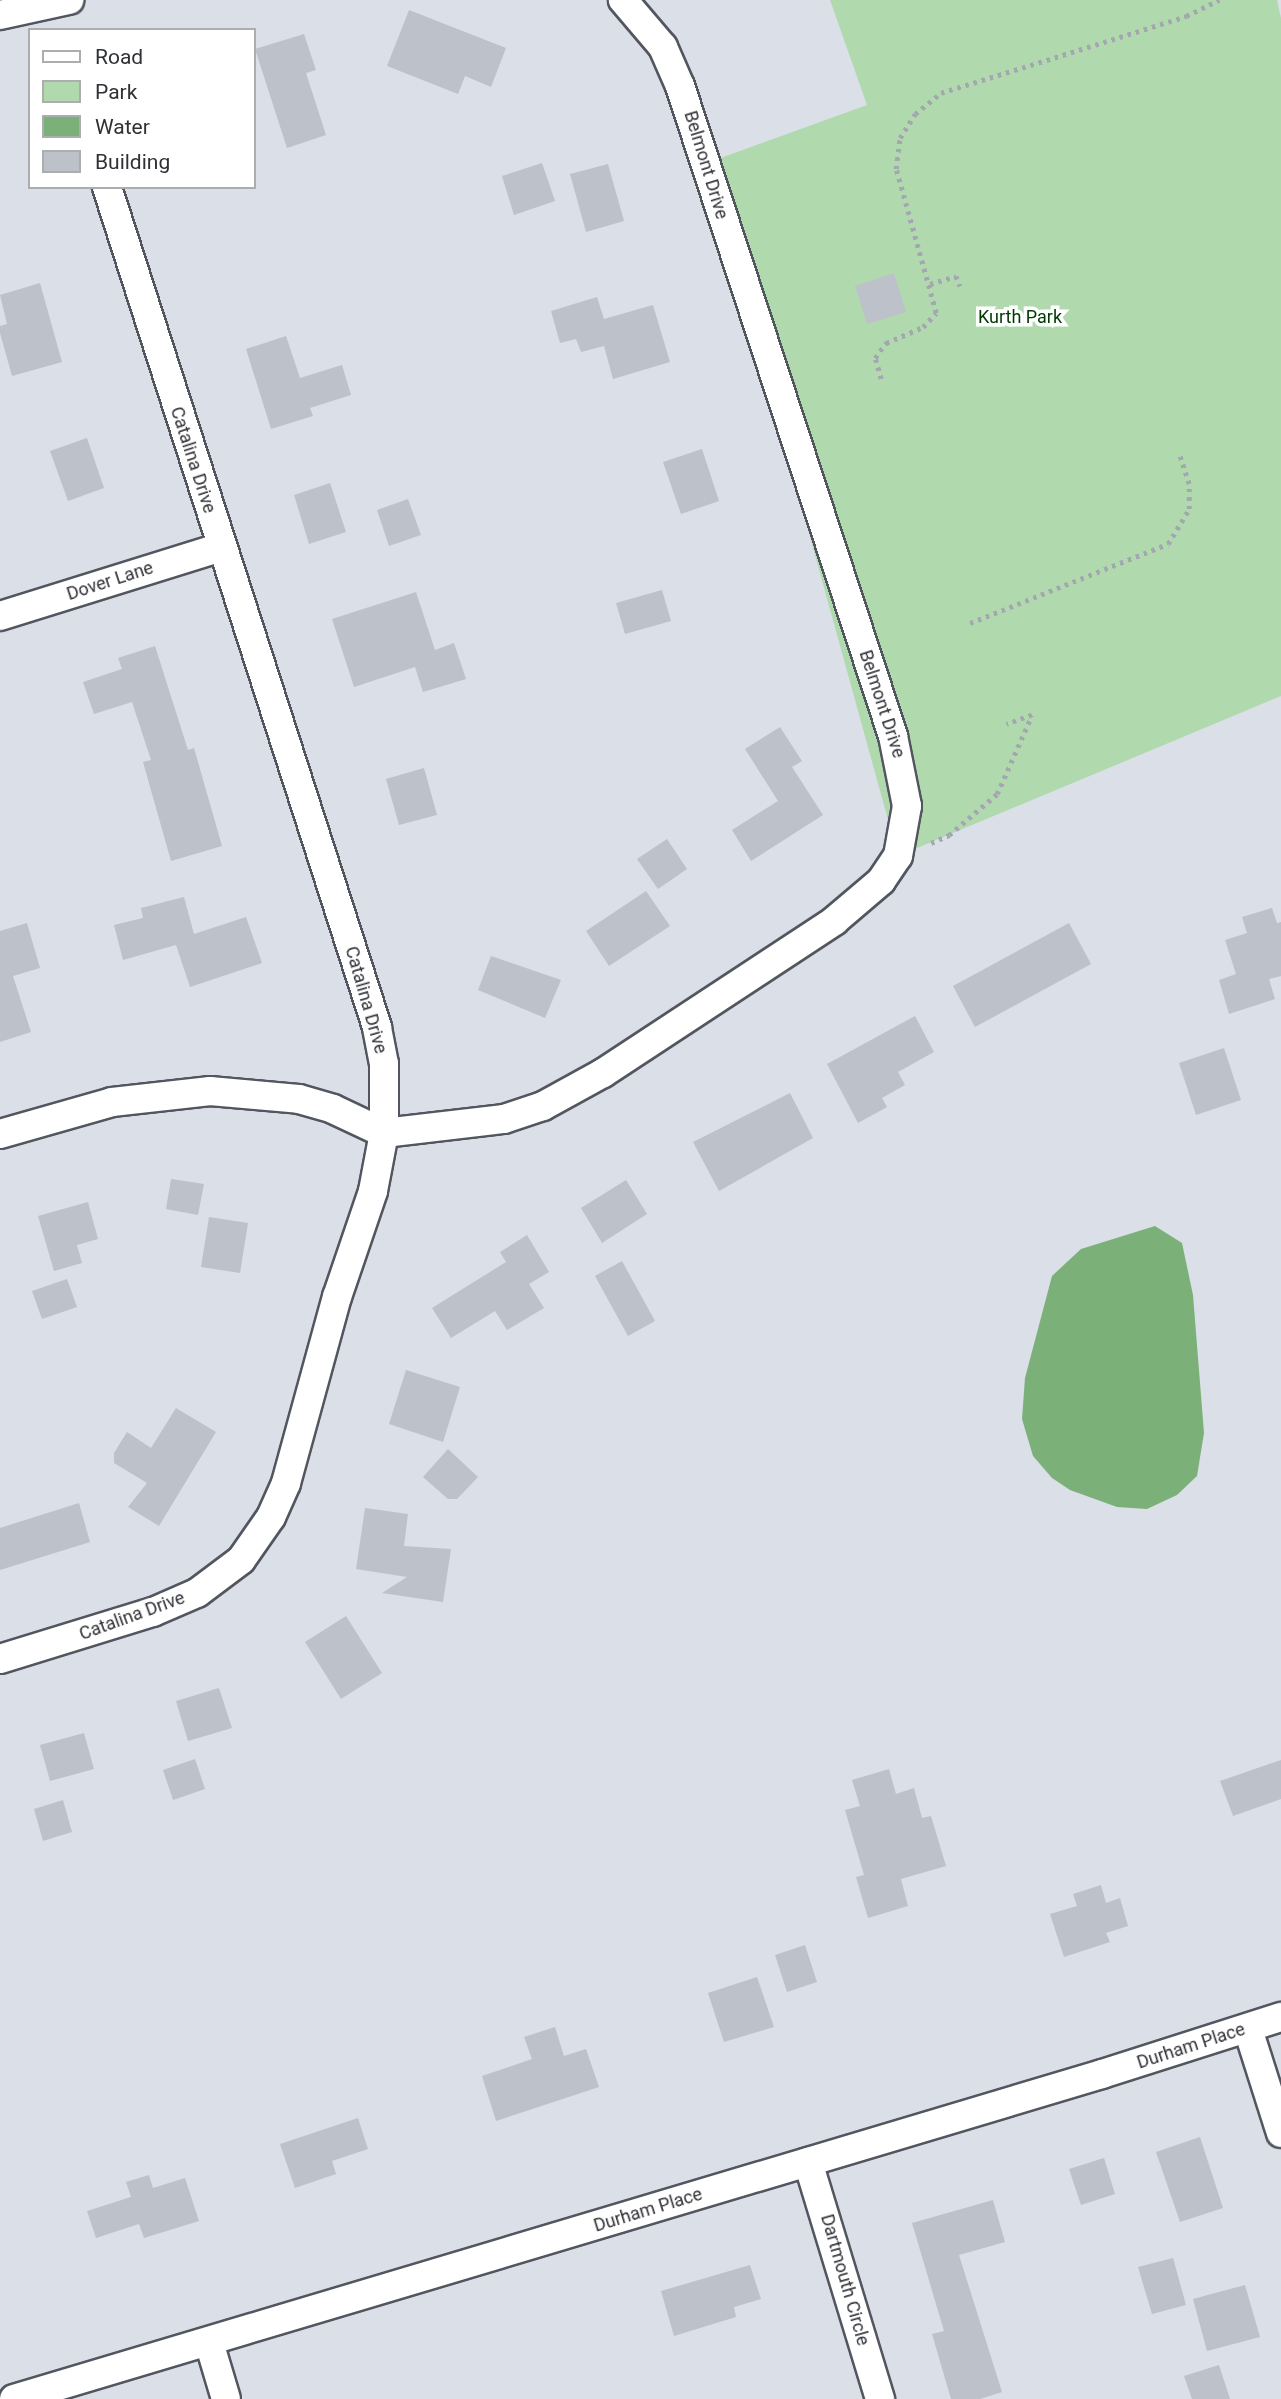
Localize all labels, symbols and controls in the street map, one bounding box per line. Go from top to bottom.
legend [28,28,256,189]
text: Road [95,45,143,69]
text: Park [95,80,137,104]
street label: Belmont Drive [679,108,733,222]
text: Water [95,115,150,139]
text: Building [95,150,170,174]
park label: Kurth Park [978,306,1062,328]
street label: Catalina Drive [166,404,220,516]
street label: Dover Lane [64,557,156,605]
street label: Belmont Drive [854,647,910,761]
street label: Catalina Drive [340,944,392,1056]
street label: Catalina Drive [76,1587,188,1645]
street label: Durham Place [1134,2018,1248,2074]
street label: Durham Place [591,2183,705,2237]
street label: Dartmouth Circle [816,2212,874,2348]

